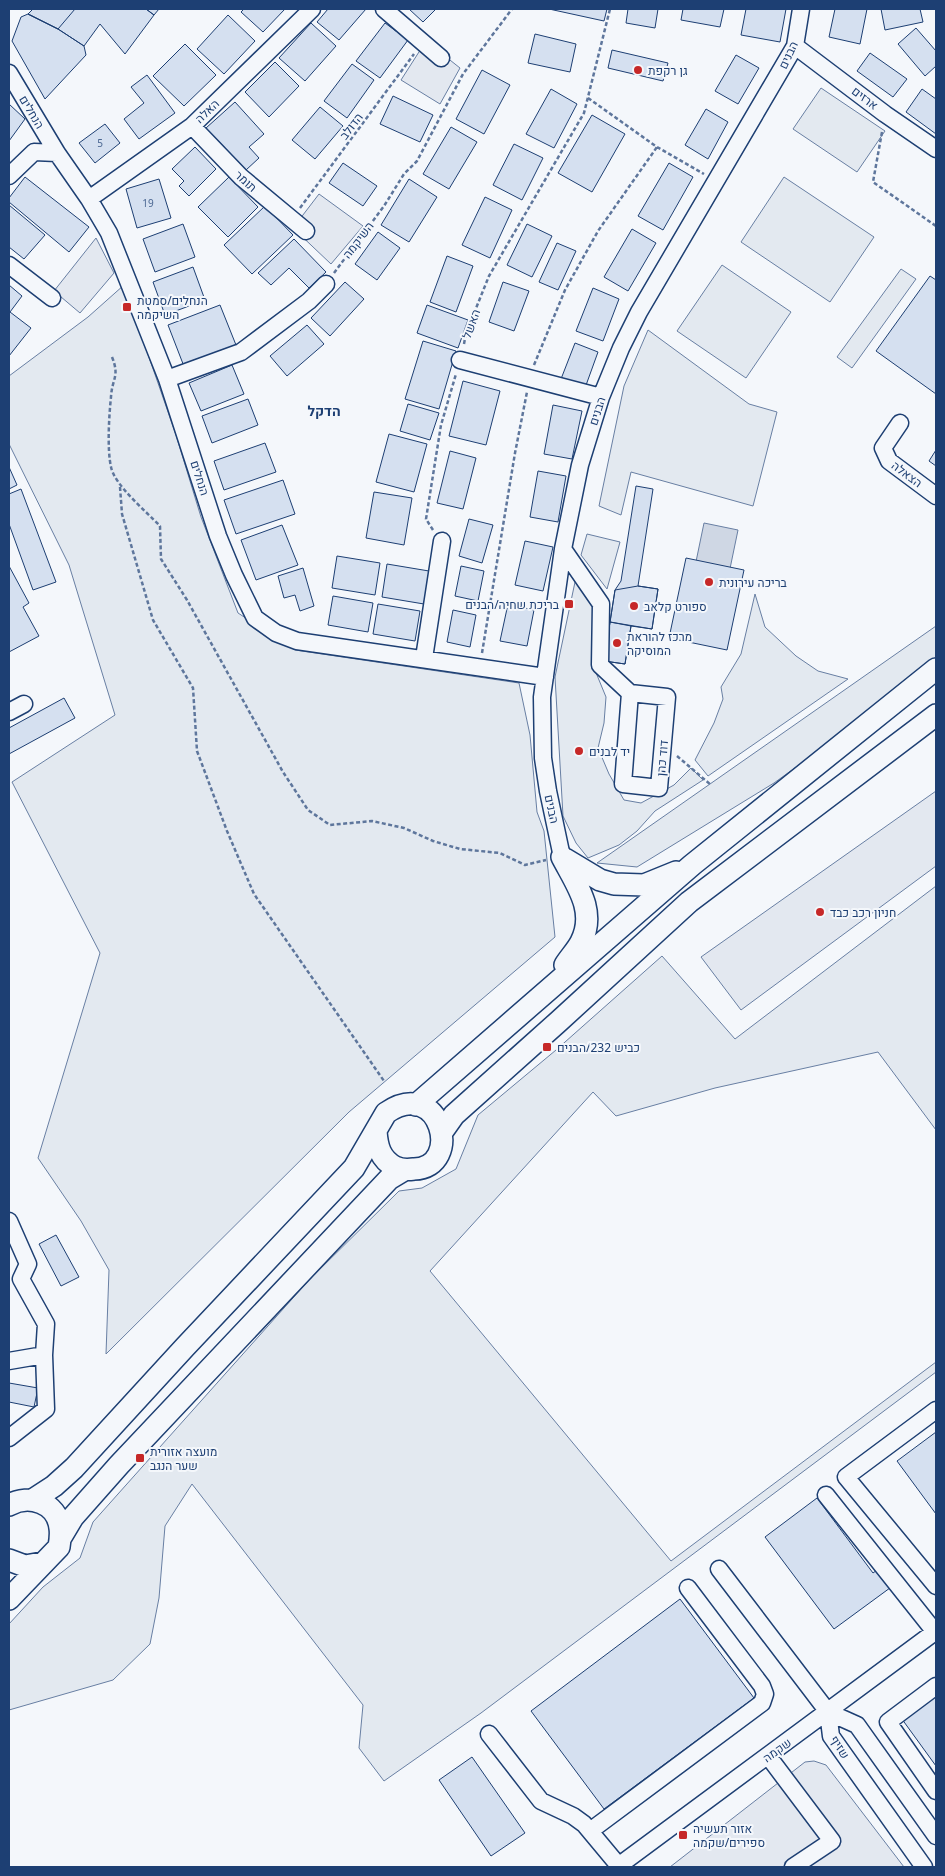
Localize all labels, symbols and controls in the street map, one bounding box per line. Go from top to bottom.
street label: הבנים [774,38,802,72]
place label: גן רקפת [648,62,688,79]
marker: גן רקפת [632,64,644,76]
street label: ארזים [848,82,882,114]
street label: הנחלים [15,92,49,132]
street label: האלה [191,95,223,127]
street label: הדולב [335,109,367,143]
house number: 5 [97,136,103,150]
street label: תומר [231,166,261,196]
house number: 19 [142,196,154,210]
street label: השיקמה [338,218,378,262]
place label: הנחלים/סמטת השיקמה [137,292,208,323]
marker: הנחלים/סמטת השיקמה [121,301,133,313]
street label: האשל [458,307,484,341]
street label: הבנים [584,395,610,427]
district label: הדקל [307,401,341,420]
street label: הצאלה [888,457,926,491]
street label: הנחלים [186,458,214,498]
place label: בריכה עירונית [719,574,788,591]
marker: בריכה עירונית [703,576,715,588]
place label: בריכת שחיה/הבנים [465,596,560,613]
marker: בריכת שחיה/הבנים [563,598,575,610]
place label: ספורט קלאב [644,598,707,615]
marker: ספורט קלאב [628,600,640,612]
place label: מרכז להוראת המוסיקה [627,628,692,659]
marker: מרכז להוראת המוסיקה [611,637,623,649]
street label: דוד כהן [652,739,672,777]
place label: יד לבנים [589,743,630,760]
marker: יד לבנים [573,745,585,757]
street label: הבנים [541,793,563,825]
place label: חניון רכב כבד [830,904,896,921]
marker: חניון רכב כבד [814,906,826,918]
place label: כביש 232/הבנים [557,1039,640,1056]
marker: כביש 232/הבנים [541,1041,553,1053]
place label: מועצה אזורית שער הנגב [150,1443,217,1474]
marker: מועצה אזורית שער הנגב [134,1452,146,1464]
street label: שזיף [826,1732,854,1762]
street label: שקמה [759,1734,795,1766]
place label: אזור תעשיה ספירים/שקמה [693,1820,765,1851]
marker: אזור תעשיה ספירים/שקמה [677,1829,689,1841]

